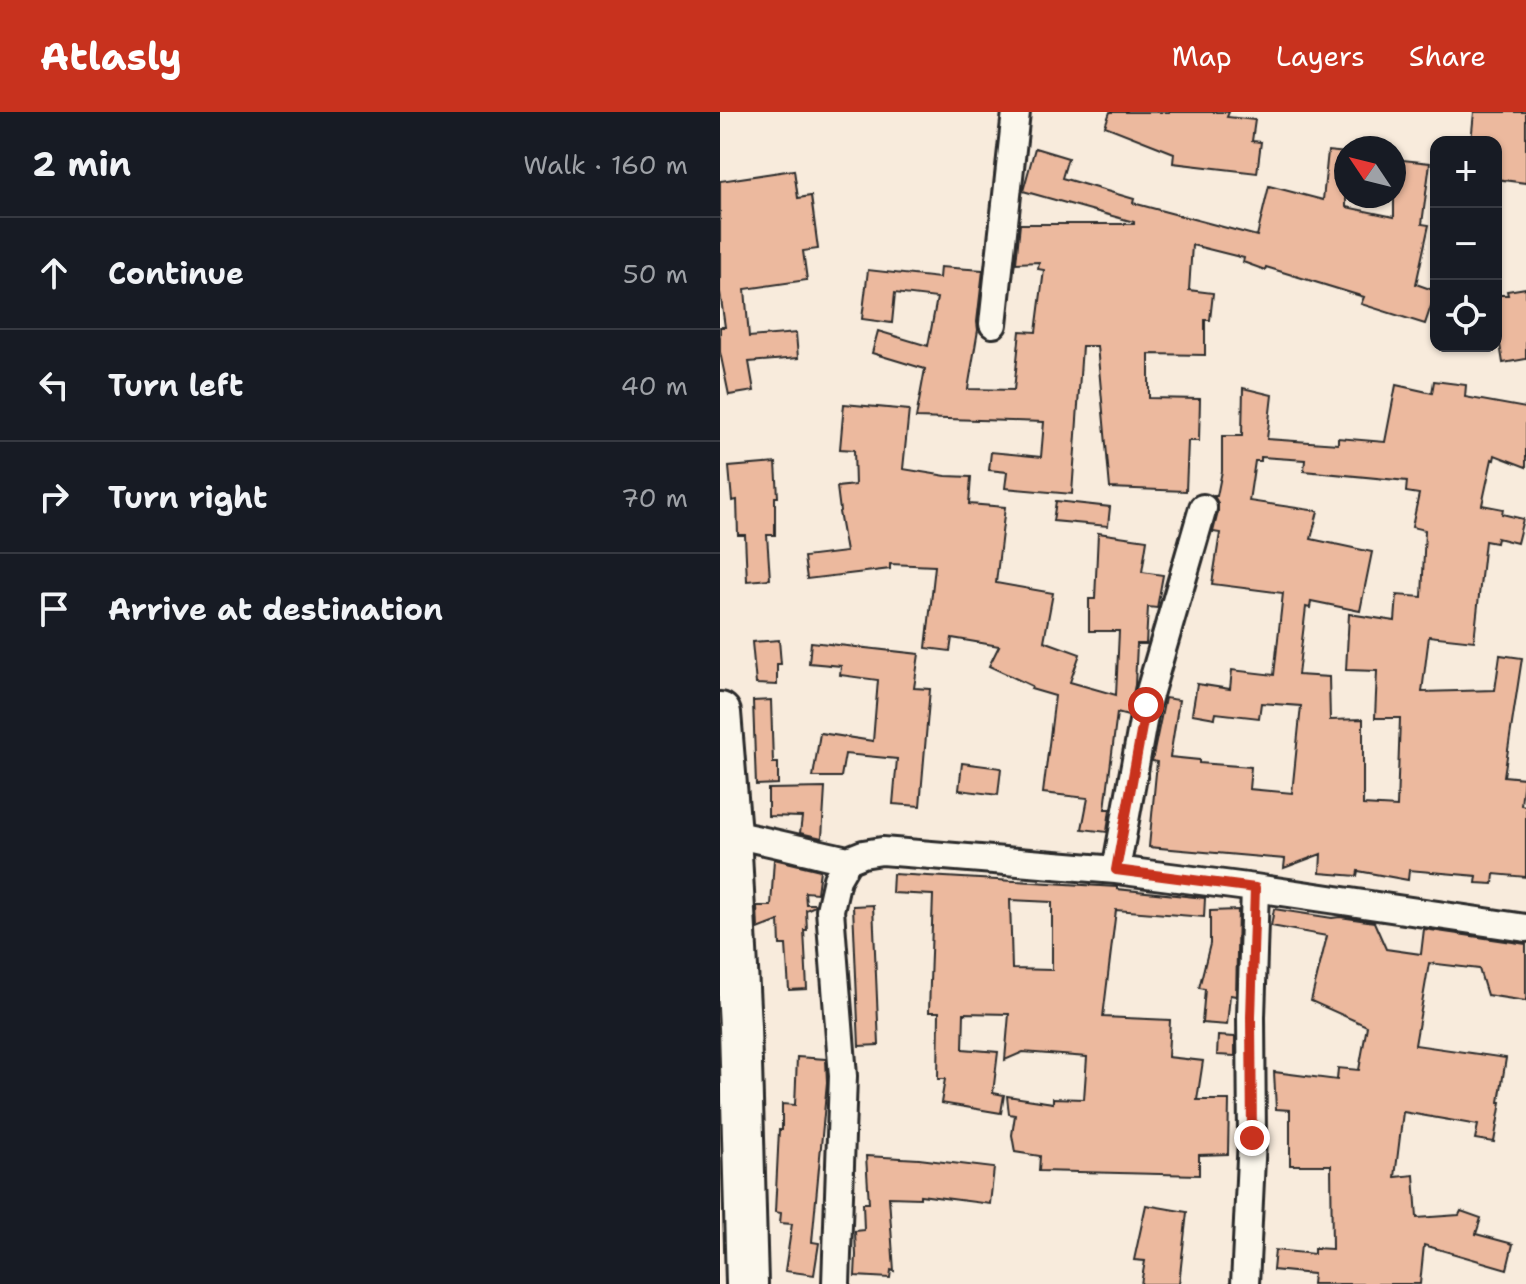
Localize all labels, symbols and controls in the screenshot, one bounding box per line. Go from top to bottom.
text: Atlasly [40,31,182,82]
text: Map [1172,37,1232,75]
text: Layers [1276,37,1365,75]
text: Share [1409,37,1486,75]
north arrow [1334,136,1406,208]
map controls [1430,136,1502,352]
button: + [1430,136,1502,208]
text: 2 min [32,141,131,187]
text: Walk · 160 m [523,147,688,182]
button: − [1430,208,1502,280]
icon: ahead [32,251,76,295]
text: Continue [108,253,244,294]
text: 50 m [623,256,688,291]
button: locate [1430,280,1502,352]
icon: left [32,363,76,407]
text: Turn left [108,365,243,406]
text: 40 m [621,368,688,403]
icon: right [32,475,76,519]
text: Turn right [108,477,267,518]
text: 70 m [621,480,688,515]
icon: arrive [32,587,76,631]
text: Arrive at destination [108,589,443,630]
route start [1128,687,1164,723]
route end [1234,1120,1270,1156]

